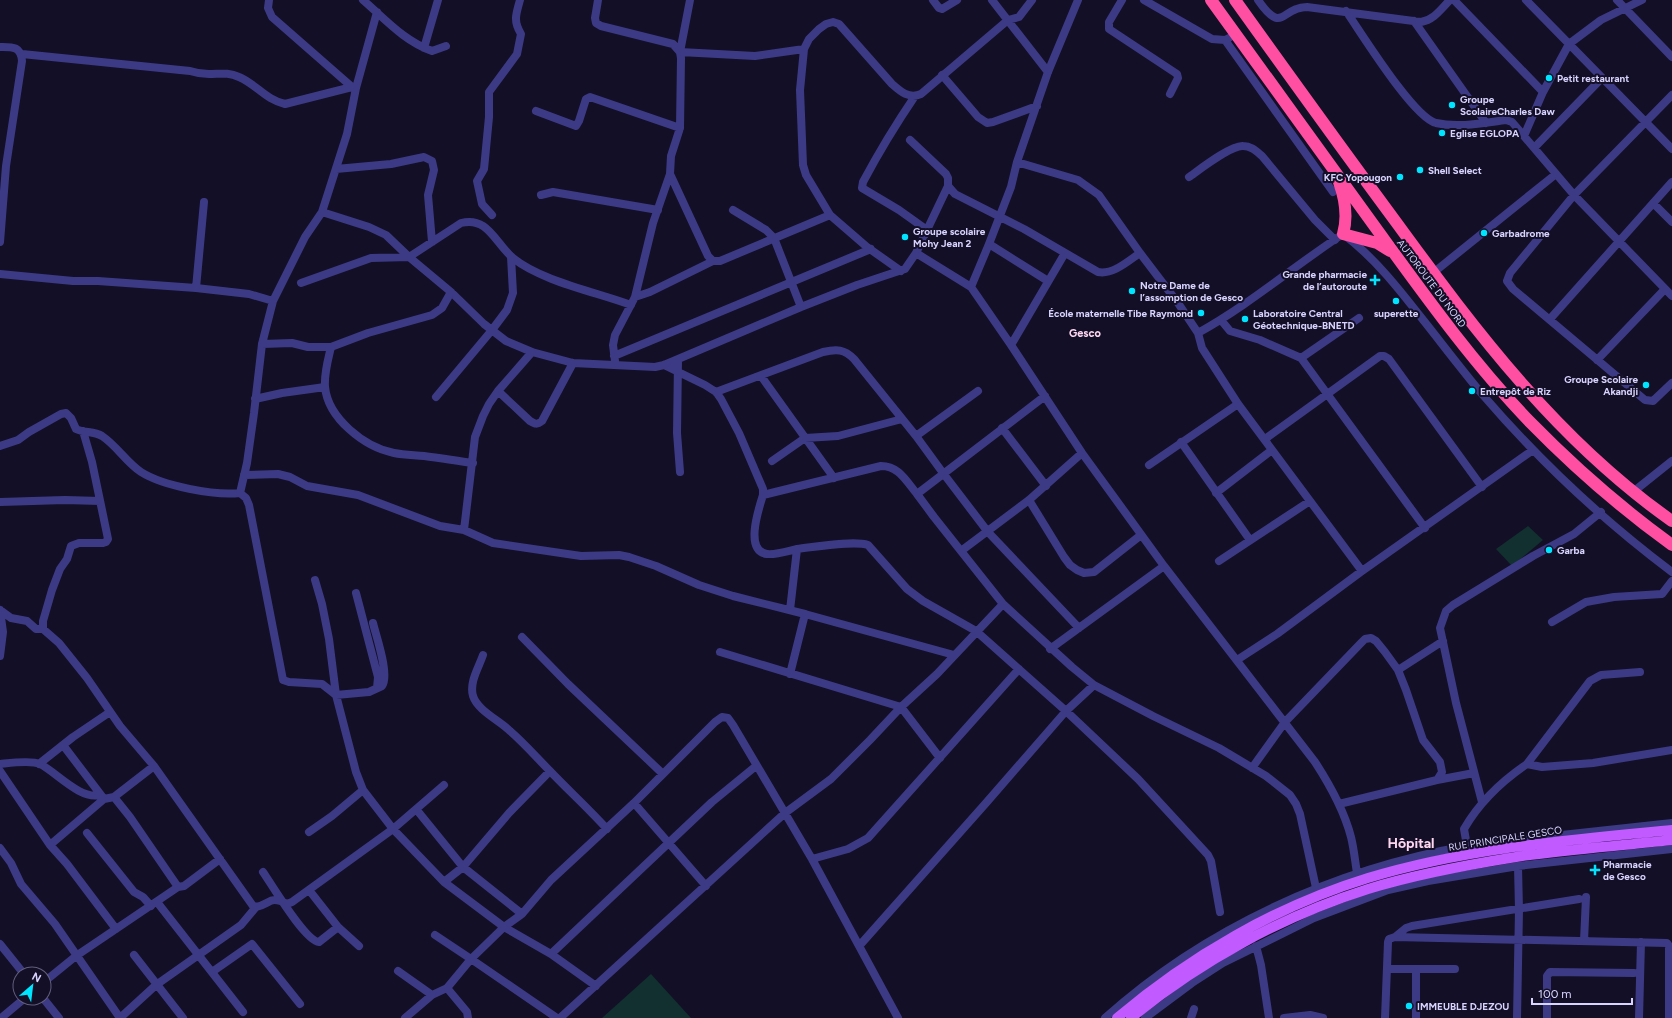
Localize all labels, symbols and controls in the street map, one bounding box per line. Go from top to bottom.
place label: Petit restaurant [1557,72,1629,85]
marker: Petit restaurant [1544,73,1554,83]
place label: Groupe ScolaireCharles Daw [1460,93,1555,118]
marker: Groupe ScolaireCharles Daw [1447,100,1457,110]
place label: Eglise EGLOPA [1450,127,1520,140]
marker: Eglise EGLOPA [1437,128,1447,138]
place label: Shell Select [1428,164,1482,177]
marker: Shell Select [1415,165,1425,175]
place label: KFC Yopougon [1324,171,1392,184]
marker: KFC Yopougon [1395,172,1405,182]
place label: Groupe scolaire Mohy Jean 2 [913,225,986,250]
place label: Garbadrome [1492,227,1550,240]
marker: Garbadrome [1479,228,1489,238]
marker: Groupe scolaire Mohy Jean 2 [900,232,910,242]
street label: AUTOROUTE DU NORD [1394,237,1469,330]
place label: Grande pharmacie de l’autoroute [1282,268,1367,293]
marker: Grande pharmacie de l’autoroute [1370,275,1380,285]
place label: Notre Dame de l’assomption de Gesco [1140,279,1243,304]
marker: Notre Dame de l’assomption de Gesco [1127,286,1137,296]
marker: superette [1391,296,1401,306]
place label: École maternelle Tibe Raymond [1048,307,1193,320]
place label: Laboratoire Central Géotechnique-BNETD [1253,307,1355,332]
place label: superette [1374,307,1419,320]
marker: École maternelle Tibe Raymond [1196,308,1206,318]
marker: Laboratoire Central Géotechnique-BNETD [1240,314,1250,324]
district label: Gesco [1069,327,1102,340]
place label: Groupe Scolaire Akandji [1564,373,1638,398]
marker: Groupe Scolaire Akandji [1641,380,1651,390]
place label: Entrepôt de Riz [1480,385,1551,398]
marker: Entrepôt de Riz [1467,386,1477,396]
place label: Garba [1557,544,1585,557]
marker: Garba [1544,545,1554,555]
street label: RUE PRINCIPALE GESCO [1447,823,1563,854]
district label: Hôpital [1387,835,1435,852]
place label: Pharmacie de Gesco [1603,858,1652,883]
marker: Pharmacie de Gesco [1590,865,1600,875]
north arrow [12,966,52,1006]
text: N [30,970,43,985]
scale bar [1532,980,1632,1006]
text: 100 m [1538,987,1572,1001]
place label: IMMEUBLE DJEZOU [1417,1000,1509,1013]
marker: IMMEUBLE DJEZOU [1404,1001,1414,1011]

